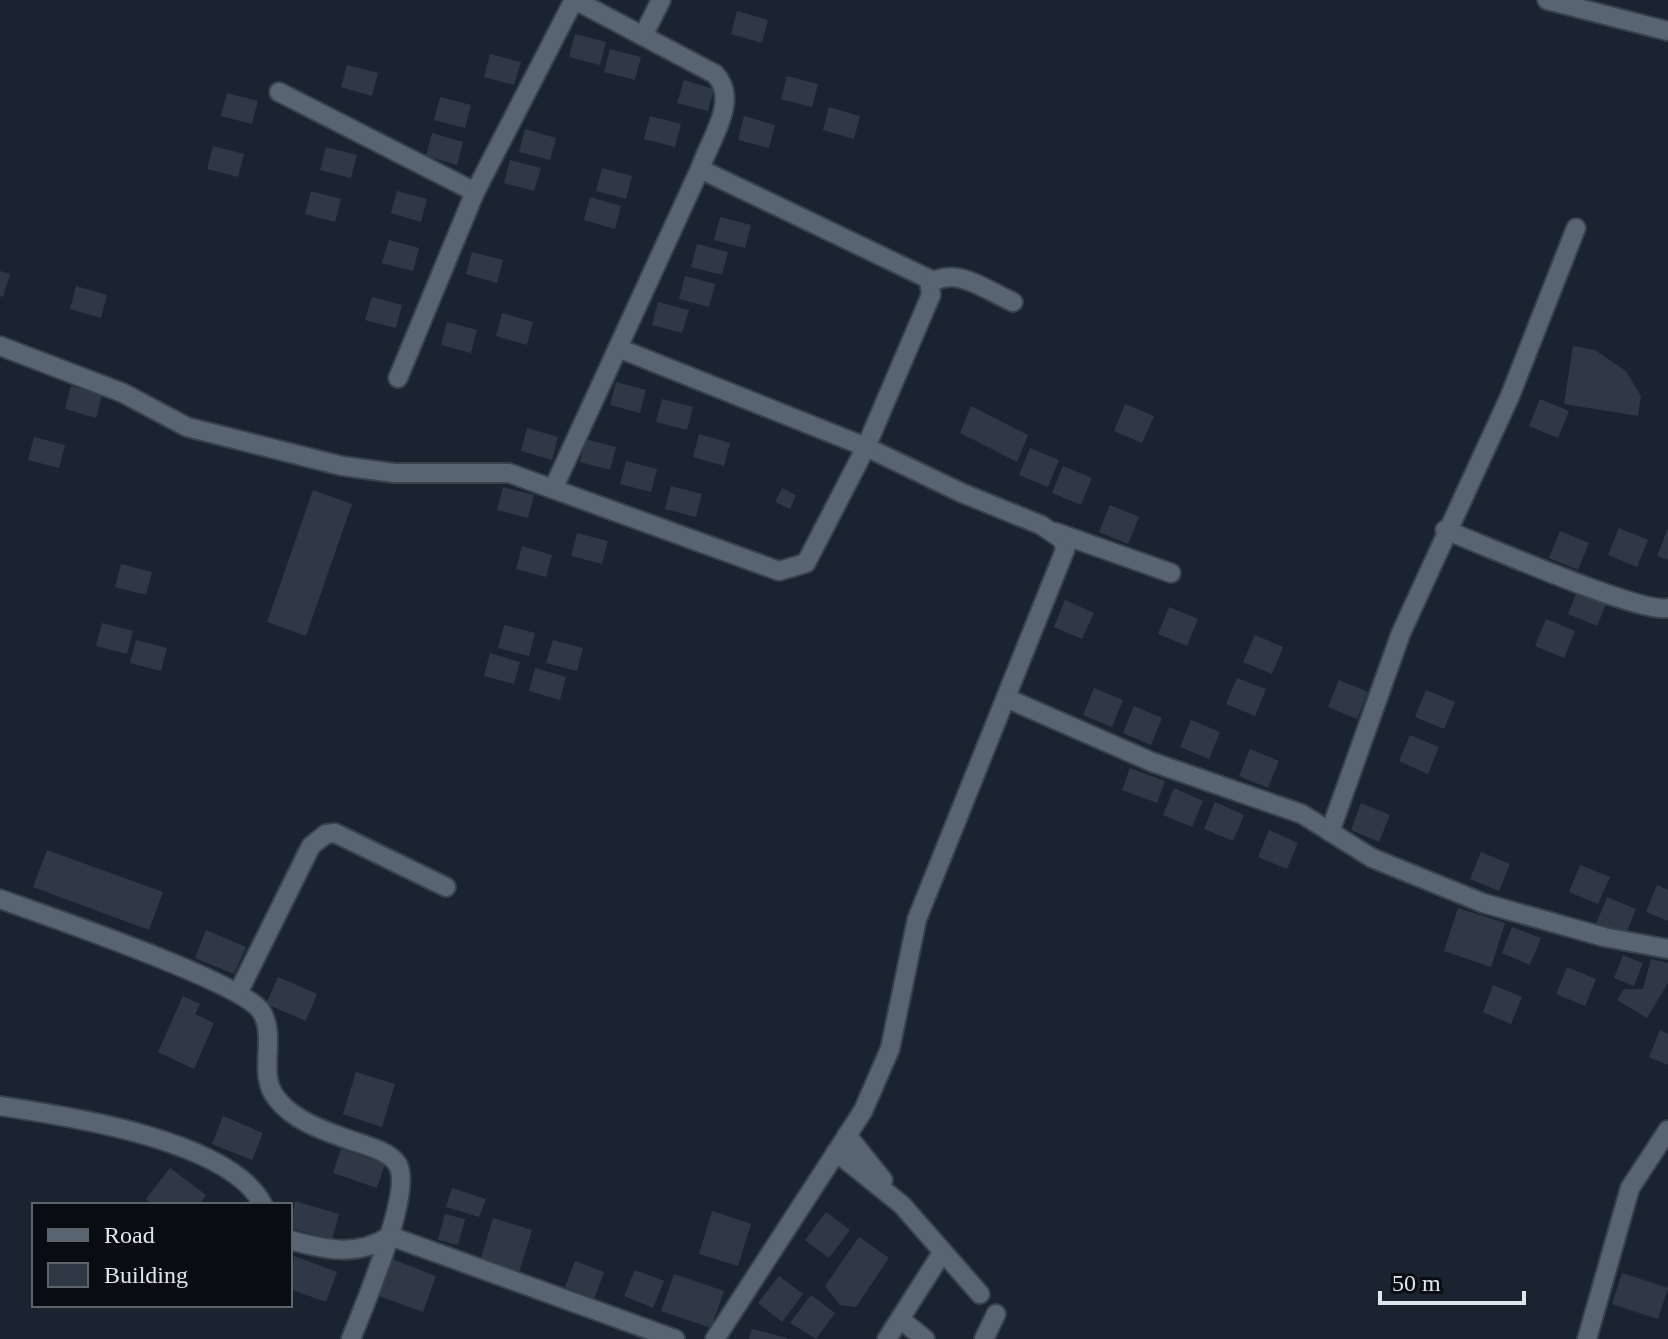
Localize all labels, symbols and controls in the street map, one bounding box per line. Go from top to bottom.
legend [32,1203,292,1307]
text: Road [104,1222,155,1248]
scale bar [1380,1255,1524,1305]
text: Building [104,1262,188,1288]
text: 50 m [1392,1270,1441,1296]

